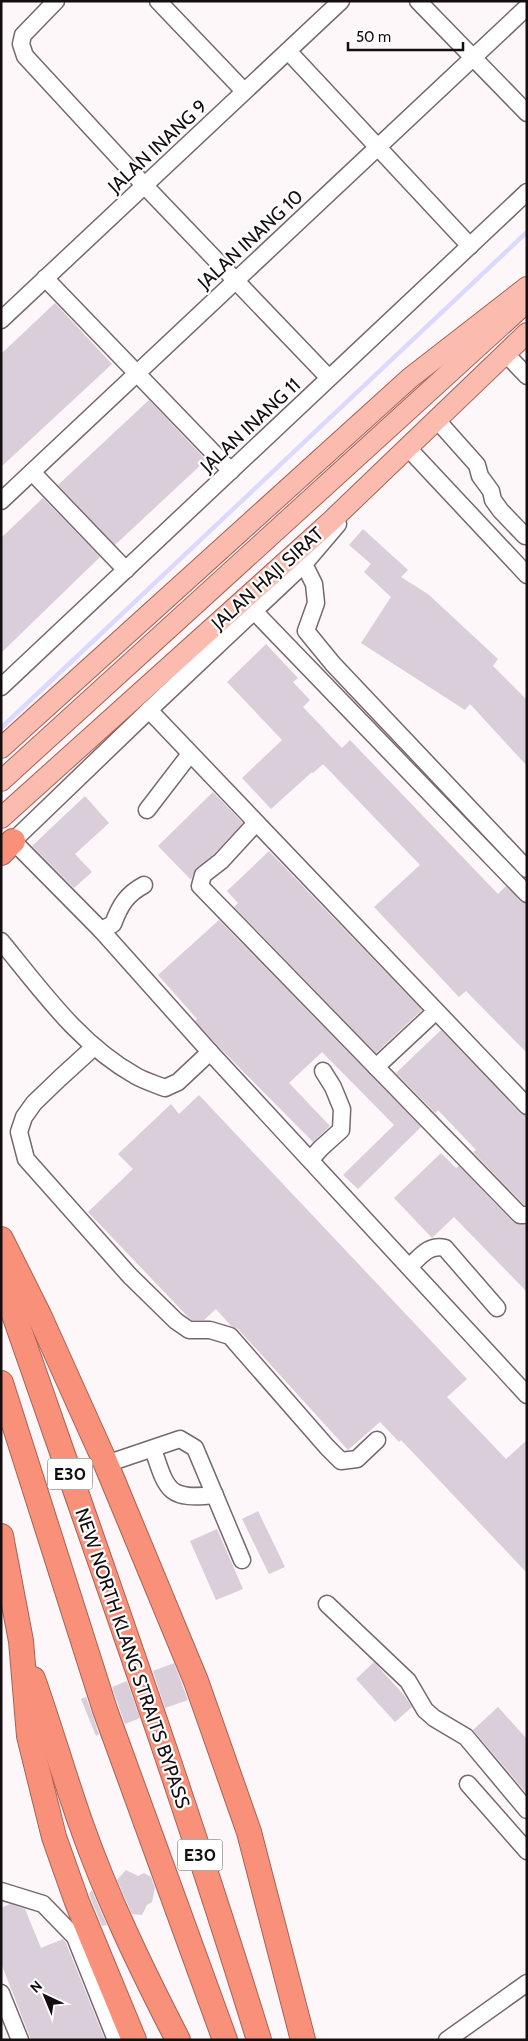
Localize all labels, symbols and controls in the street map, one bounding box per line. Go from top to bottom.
scale bar [348,20,463,52]
text: 50 m [356,28,391,46]
street label: JALAN INANG 9 [102,95,211,199]
street label: JALAN INANG 10 [192,185,308,295]
street label: JALAN INANG 11 [195,373,305,478]
street label: JALAN HAJI SIRAT [206,522,328,635]
road number: E30 [48,1458,92,1490]
street label: NEW NORTH KLANG STRAITS BYPASS [70,1505,195,1811]
road number: E30 [178,1840,222,1870]
north arrow [20,1971,70,2021]
text: N [26,1977,46,1997]

